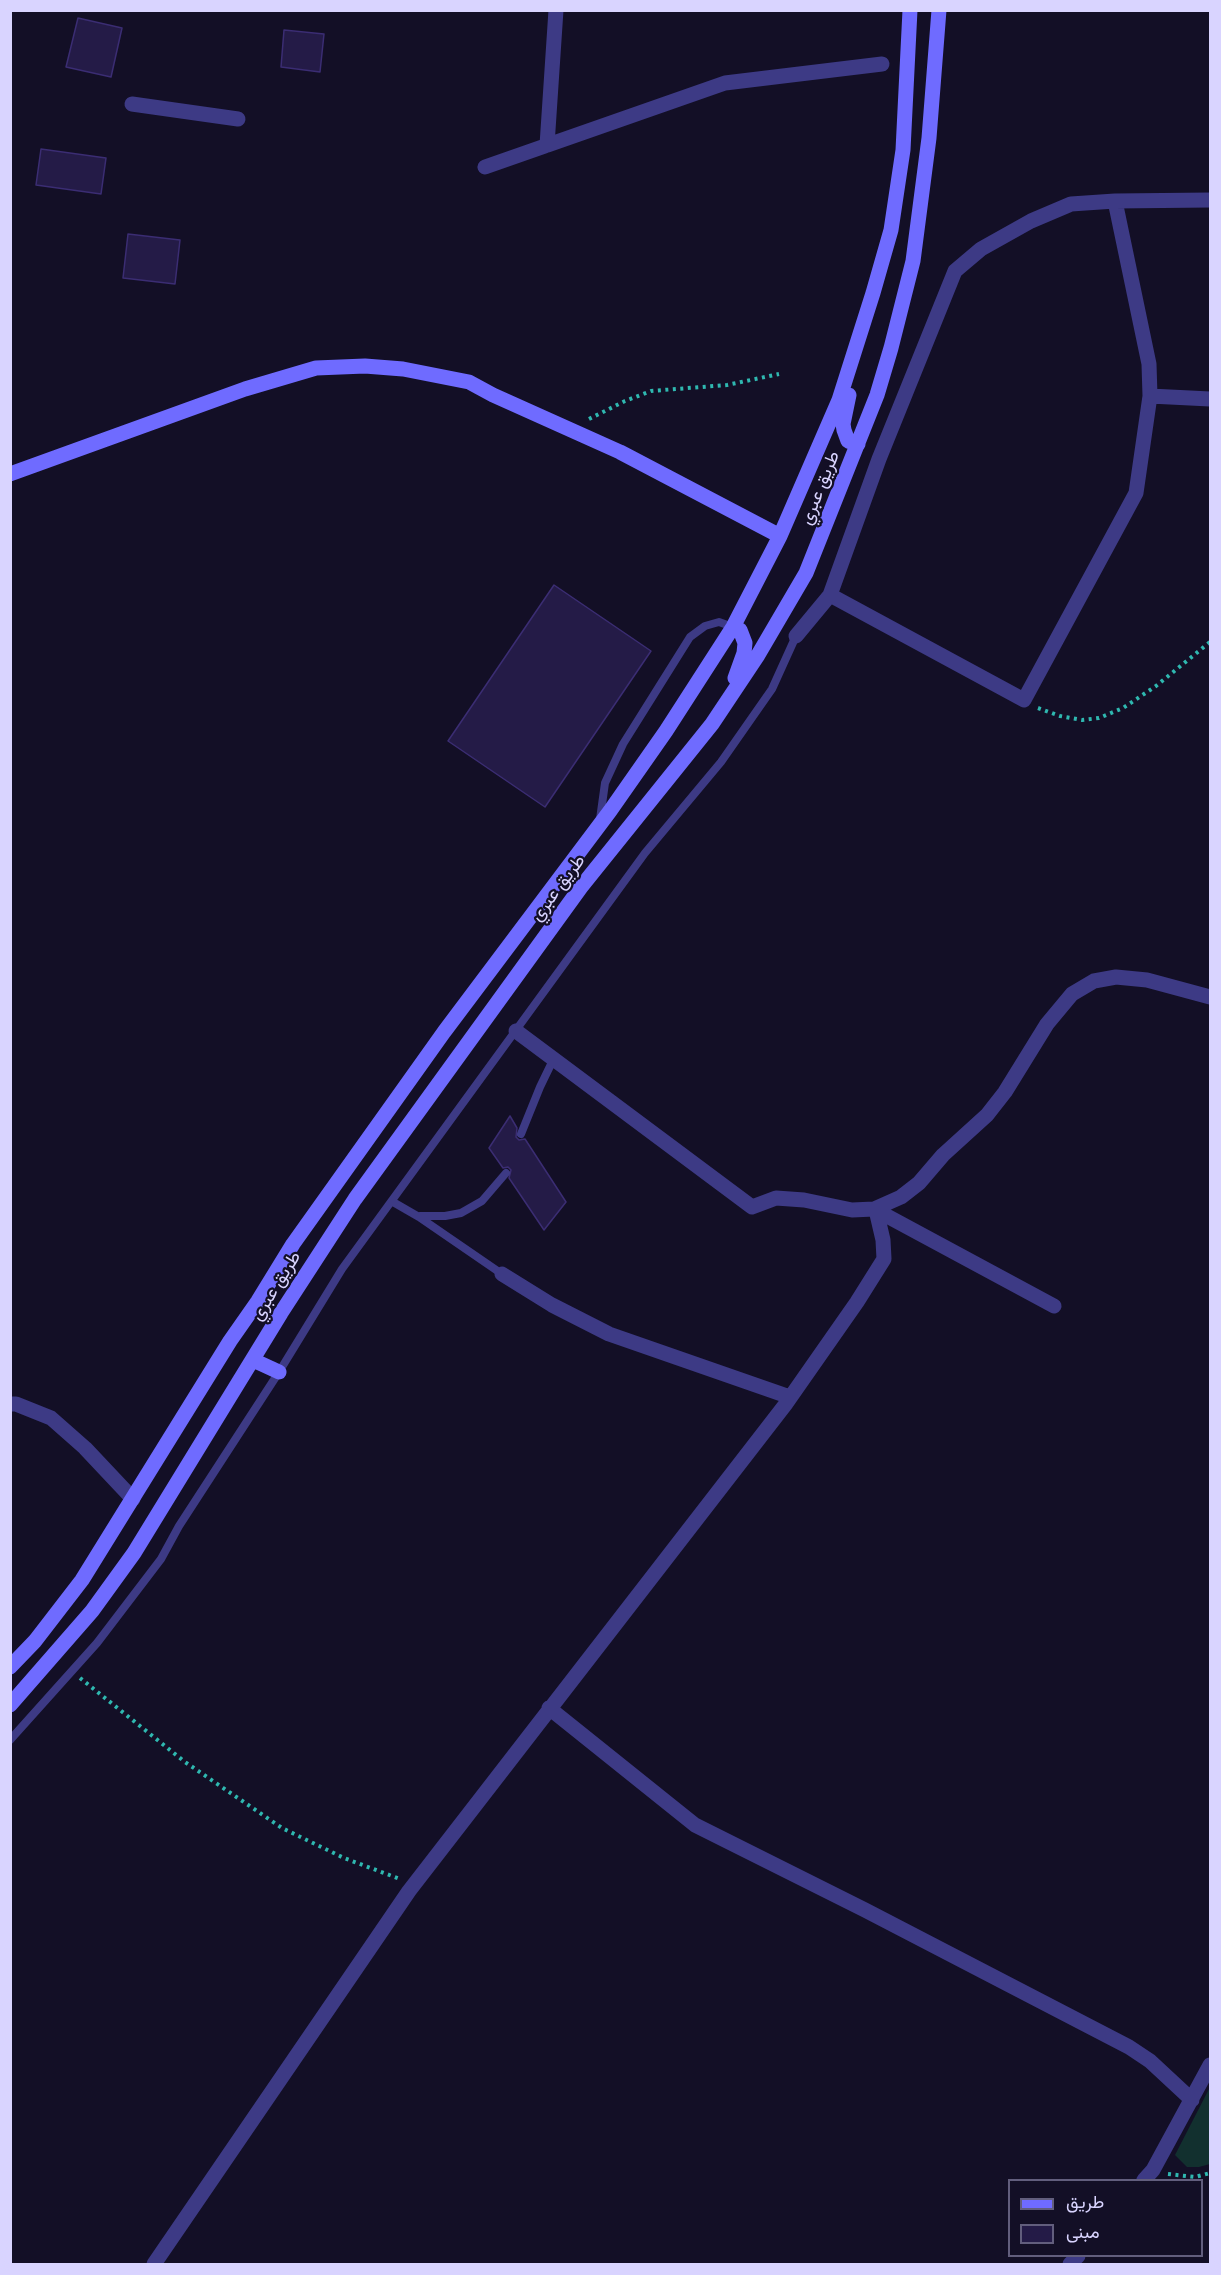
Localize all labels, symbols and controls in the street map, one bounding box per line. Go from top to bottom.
street label: طريق عبري [795,448,845,528]
street label: طريق عبري [526,850,590,926]
street label: طريق عبري [246,1247,306,1325]
legend [1008,2179,1203,2257]
text: طريق [1066,2190,1104,2213]
text: مبنى [1066,2220,1100,2243]

